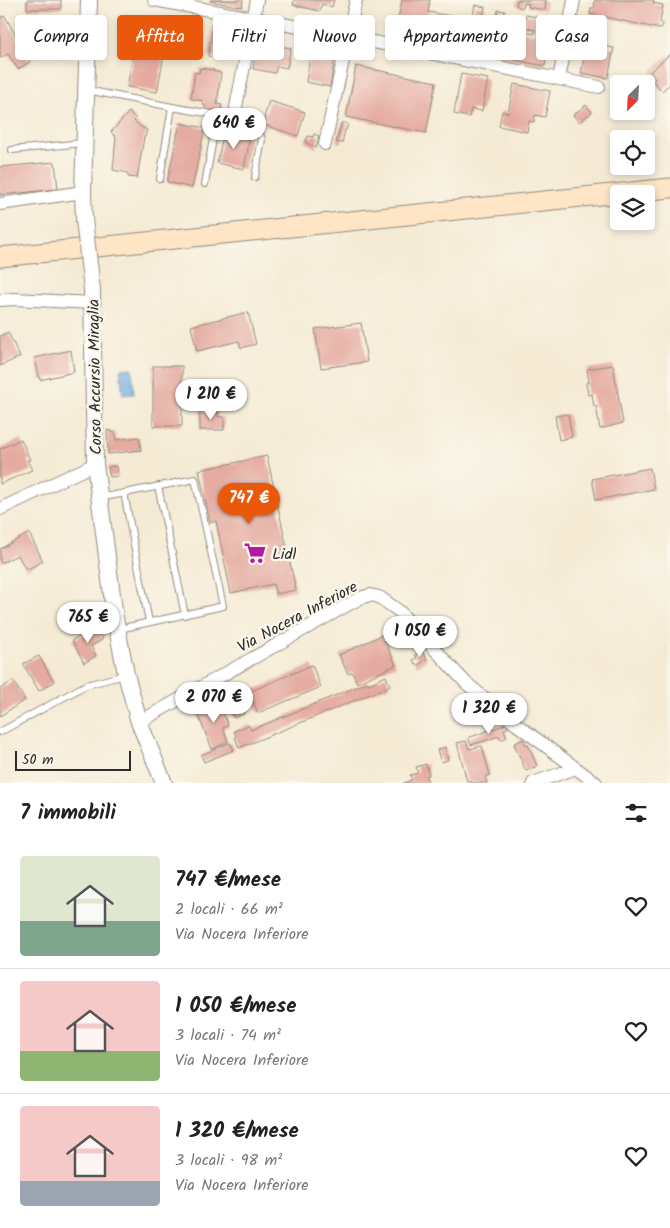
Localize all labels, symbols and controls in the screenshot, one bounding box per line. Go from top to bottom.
chip: Compra [15,15,107,60]
chip: Affitta [117,15,203,60]
chip: Filtri [213,15,284,60]
chip: Nuovo [294,15,375,60]
chip: Appartamento [385,15,526,60]
chip: Casa [536,15,607,60]
north arrow [610,75,655,120]
map controls [610,75,655,230]
pin: 640 € [199,108,269,150]
text: 640 € [213,111,255,136]
button: locate [610,130,655,175]
button: layers [610,185,655,230]
street label: Corso Accursio Miraglia [82,299,109,455]
pin: 1 210 € [165,378,257,421]
text: 1 210 € [186,382,236,407]
pin: 747 € [214,482,284,525]
text: 747 € [229,486,269,511]
supermarket icon: Lidl [242,540,268,566]
place label: Lidl [272,542,297,567]
street label: Via Nocera Inferiore [233,575,362,660]
pin: 765 € [53,602,123,644]
text: 765 € [68,605,108,630]
pin: 1 050 € [374,616,466,658]
text: 1 050 € [394,619,446,644]
pin: 2 070 € [168,682,260,724]
text: 2 070 € [186,685,242,710]
pin: 1 320 € [443,692,535,735]
text: 1 320 € [462,696,516,721]
scale bar [15,748,131,771]
text: 50 m [22,749,53,771]
text: 7 immobili [20,797,116,830]
icon: filters [622,799,650,827]
text: 747 €/mese [175,864,281,897]
icon: home [60,876,120,936]
icon: heart [622,892,650,920]
text: 2 locali · 66 m² [175,897,283,922]
text: Via Nocera Inferiore [175,922,308,947]
text: 1 050 €/mese [175,990,296,1023]
icon: home [60,1001,120,1061]
icon: heart [622,1017,650,1045]
text: 3 locali · 74 m² [175,1023,281,1048]
text: Via Nocera Inferiore [175,1048,308,1073]
text: 1 320 €/mese [175,1115,299,1148]
icon: home [60,1126,120,1186]
icon: heart [622,1142,650,1170]
text: 3 locali · 98 m² [175,1148,282,1173]
text: Via Nocera Inferiore [175,1173,308,1198]

